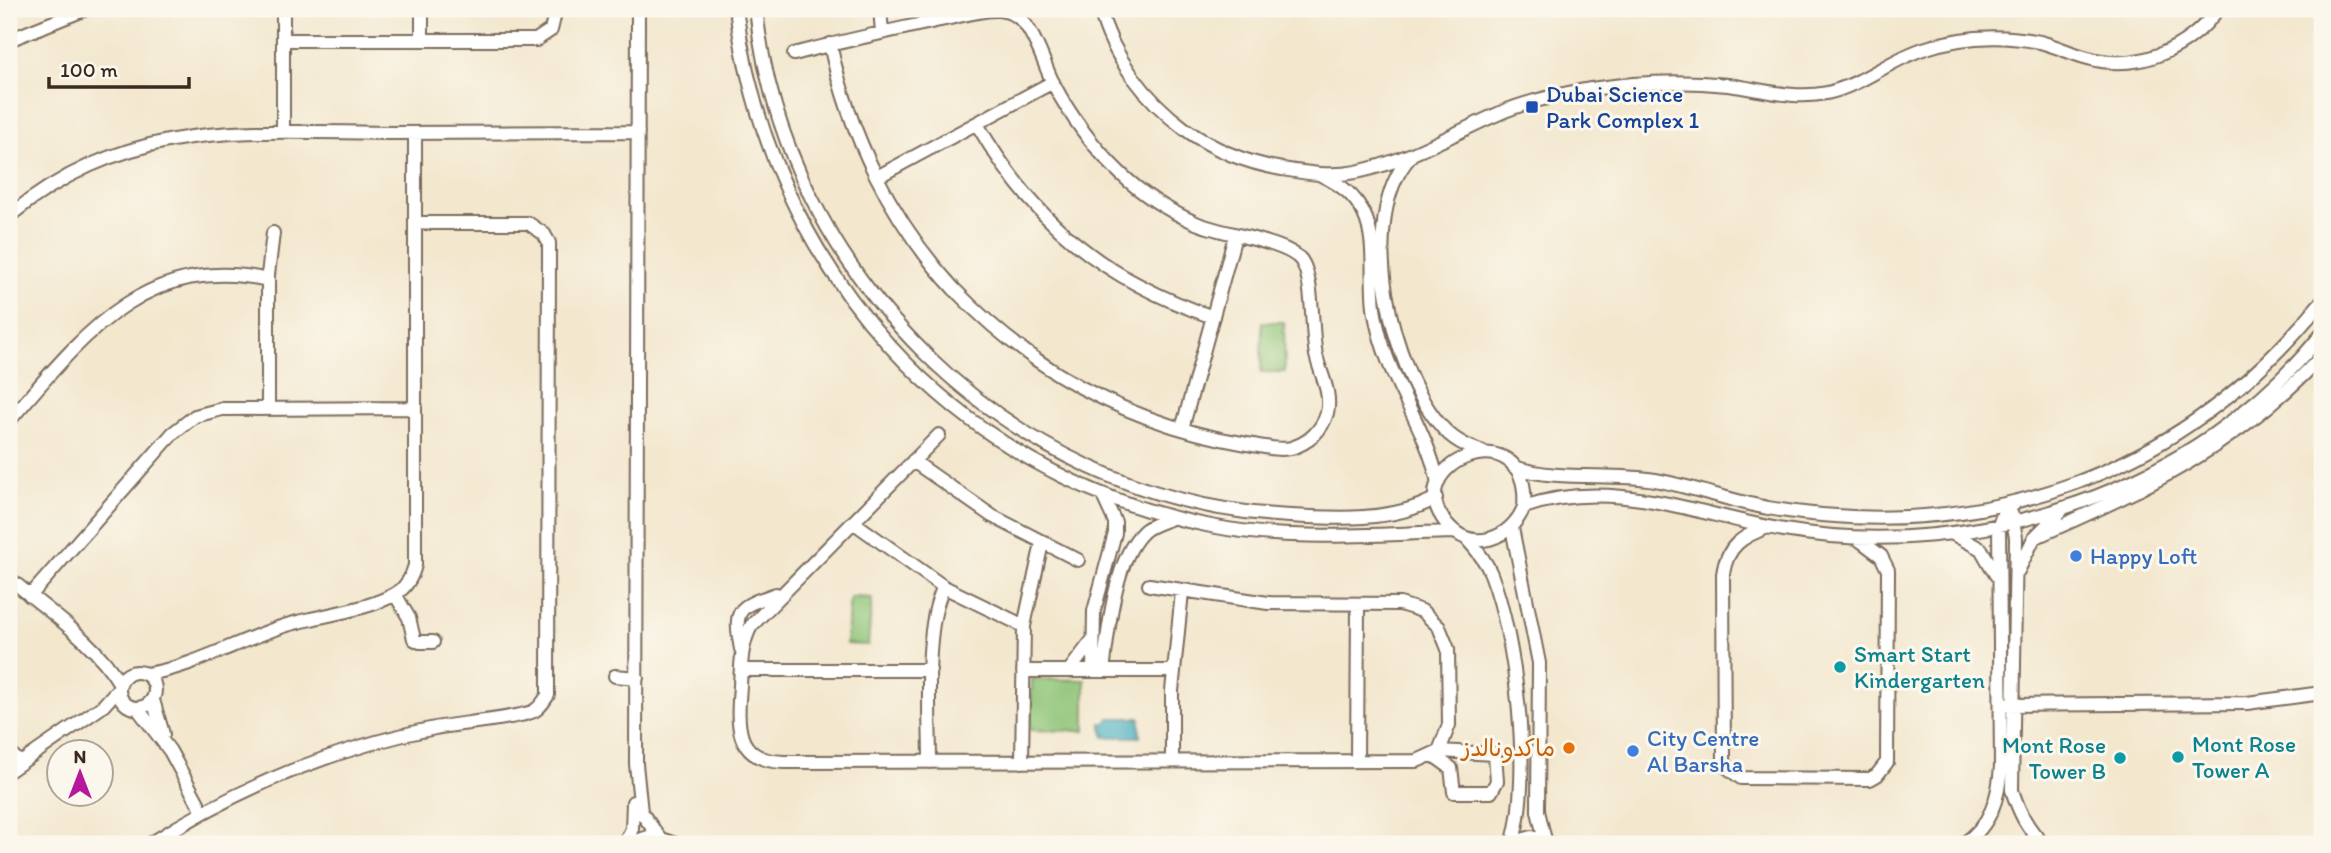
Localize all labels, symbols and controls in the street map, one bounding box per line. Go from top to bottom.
scale bar [49,46,189,90]
text: 100 m [60,57,118,82]
place label: Dubai Science Park Complex 1 [1546,80,1700,134]
marker: Dubai Science Park Complex 1 [1524,99,1540,115]
place label: Happy Loft [2090,542,2198,570]
marker: Happy Loft [2068,548,2084,564]
place label: Smart Start Kindergarten [1854,640,1985,694]
marker: Smart Start Kindergarten [1832,659,1848,675]
place label: City Centre Al Barsha [1647,724,1759,778]
place label: Mont Rose Tower A [2192,730,2296,784]
place label: Mont Rose Tower B [2002,731,2106,785]
place label: ماكدونالدز [1460,734,1555,763]
north arrow [46,738,116,808]
marker: ماكدونالدز [1561,740,1577,756]
marker: City Centre Al Barsha [1625,743,1641,759]
text: N [74,745,86,768]
marker: Mont Rose Tower A [2170,749,2186,765]
marker: Mont Rose Tower B [2112,750,2128,766]

